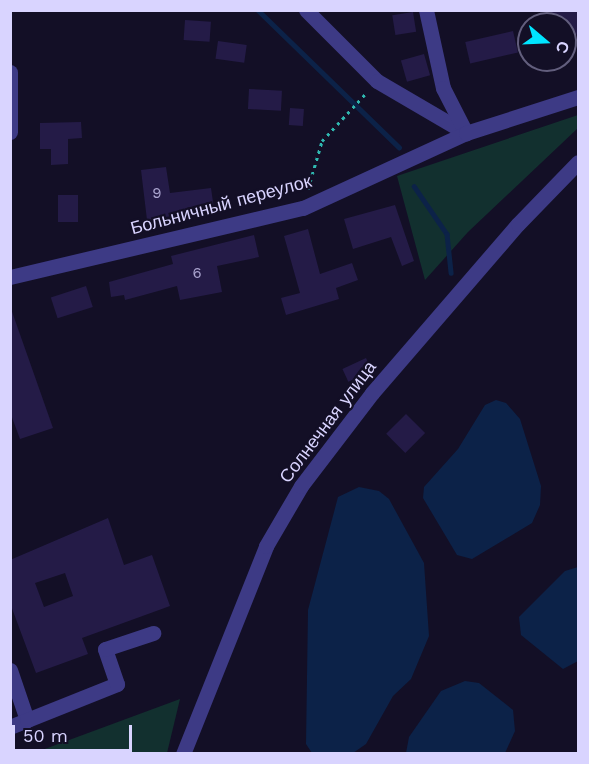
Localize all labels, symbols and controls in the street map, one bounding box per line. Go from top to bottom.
north arrow [517,12,577,72]
text: С [552,39,573,56]
street label: Больничный переулок [128,170,314,240]
house number: 9 [152,185,162,203]
house number: 6 [192,265,202,283]
street label: Солнечная улица [275,357,381,487]
scale bar [15,713,135,751]
text: 50 m [23,725,68,746]

